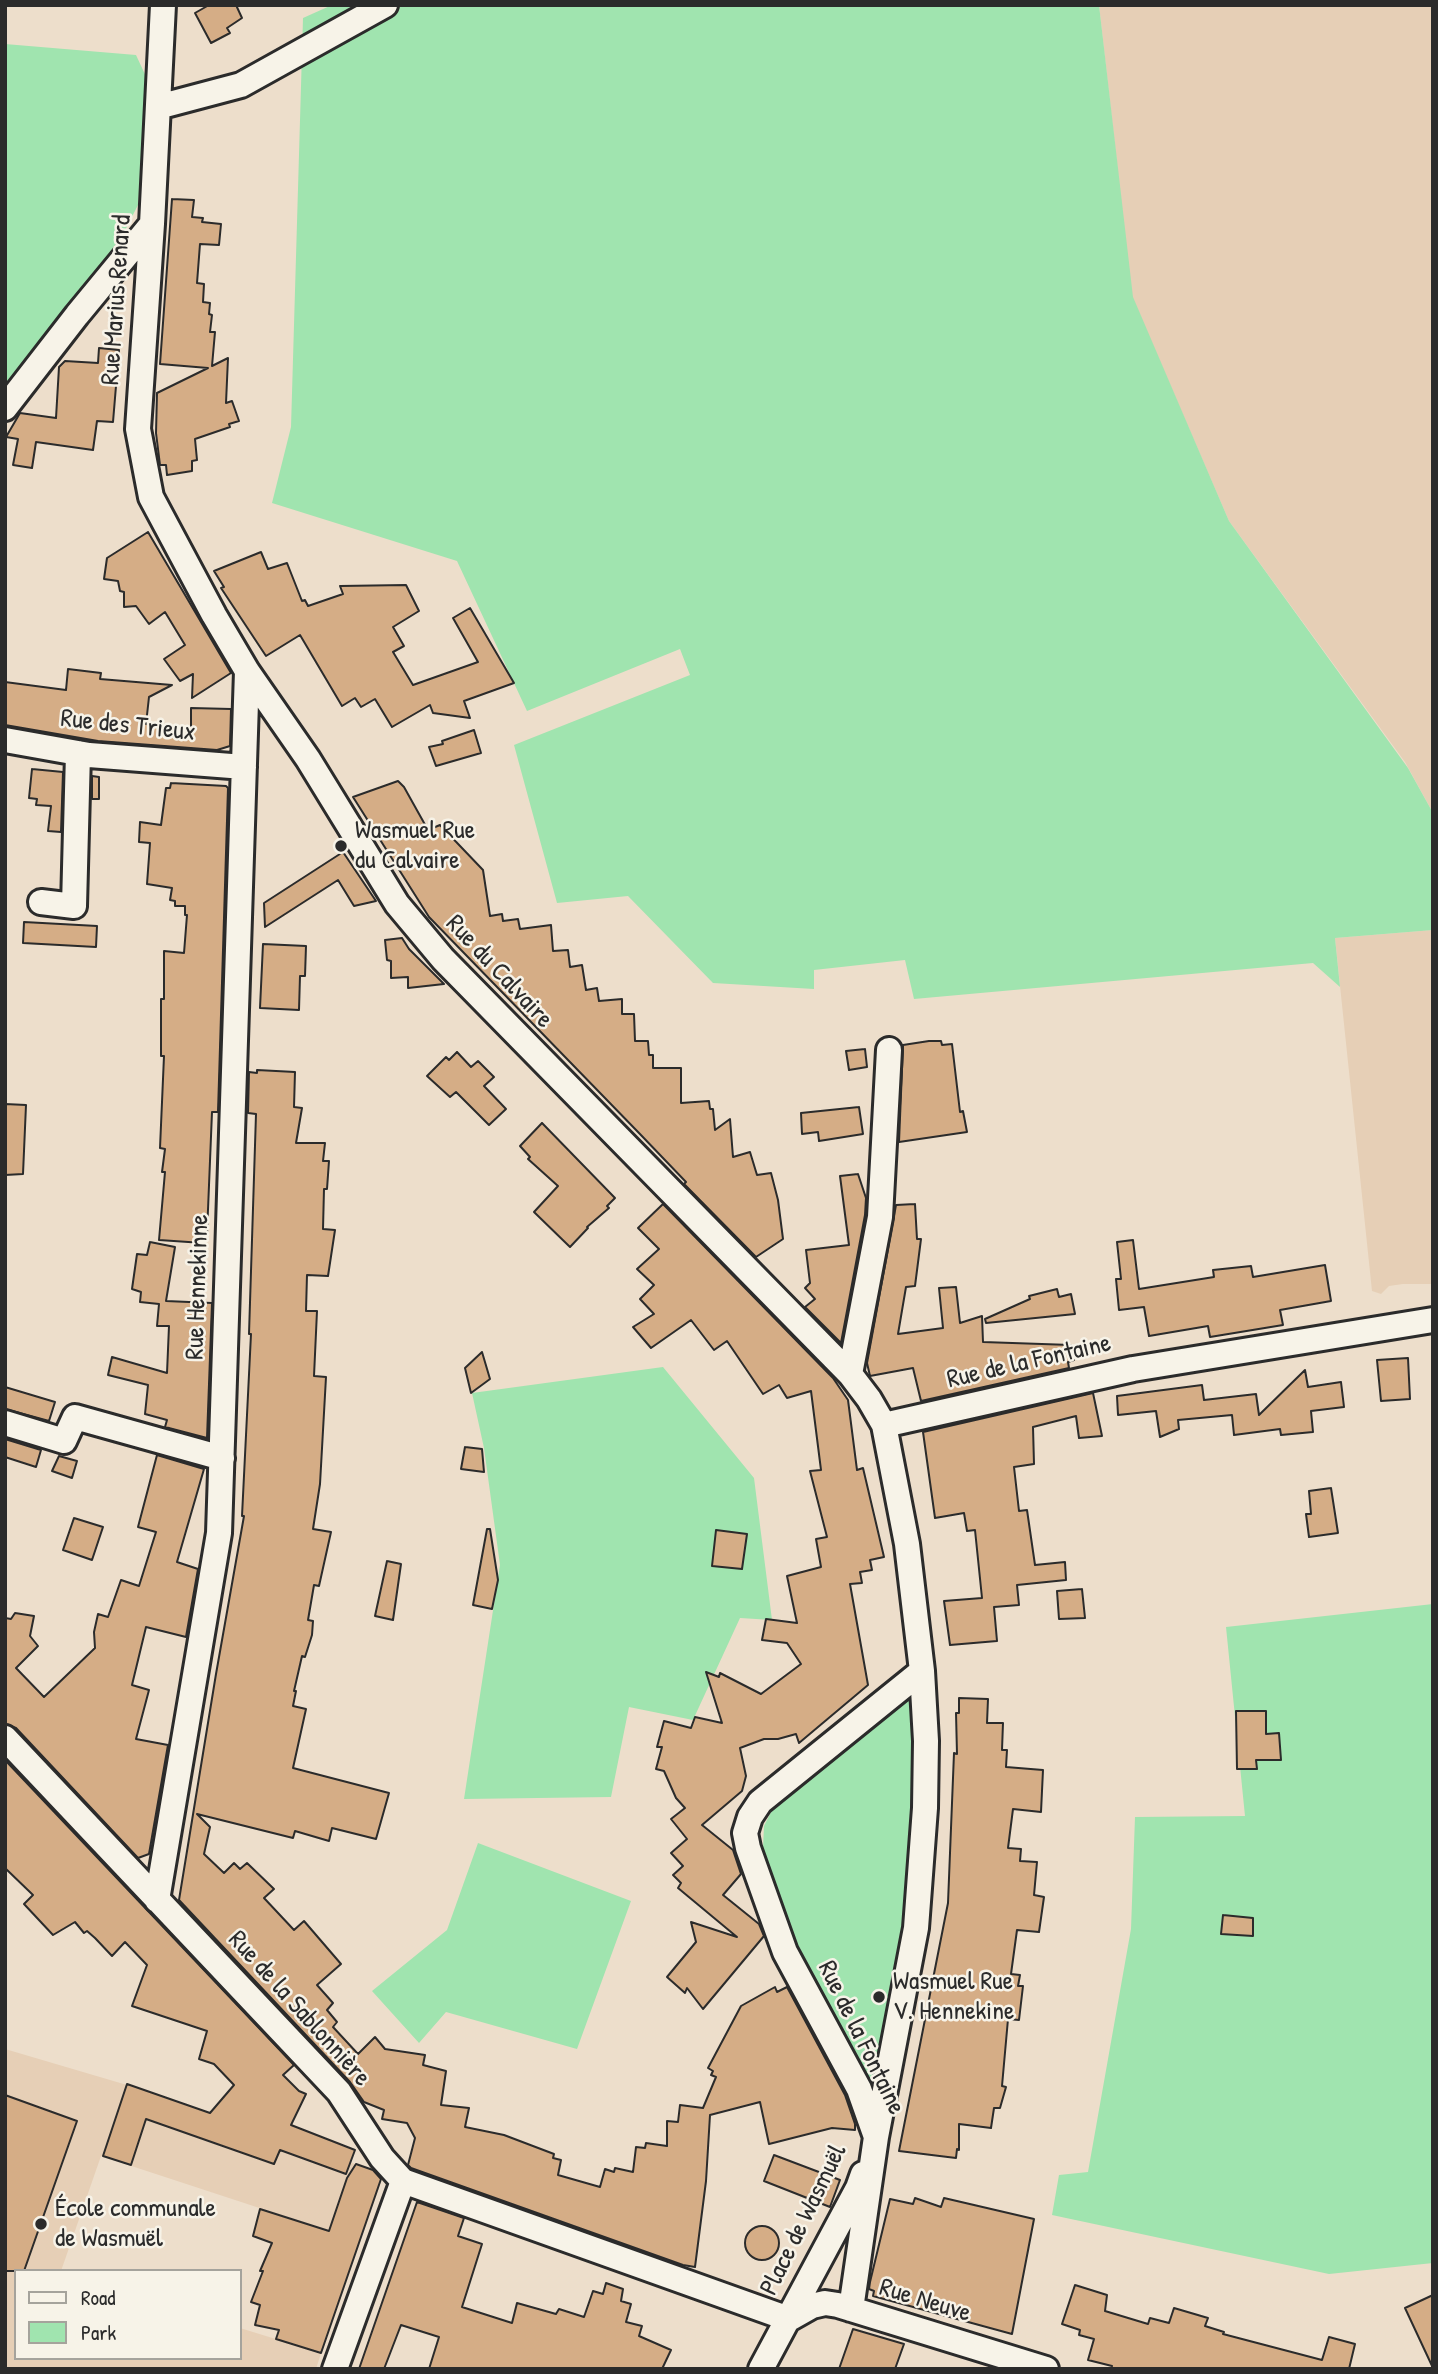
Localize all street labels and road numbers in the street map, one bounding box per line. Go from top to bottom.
street label: Rue Marius Renard [95,214,139,386]
street label: Rue des Trieux [59,703,197,749]
street label: Rue du Calvaire [439,909,559,1035]
street label: Rue Hennekinne [180,1214,216,1360]
street label: Rue de la Fontaine [944,1328,1114,1396]
street label: Rue de la Sablonnière [221,1925,377,2093]
street label: Rue de la Fontaine [810,1956,912,2120]
street label: Place de Wasmuël [754,2139,854,2301]
street label: Rue Neuve [876,2272,974,2330]

